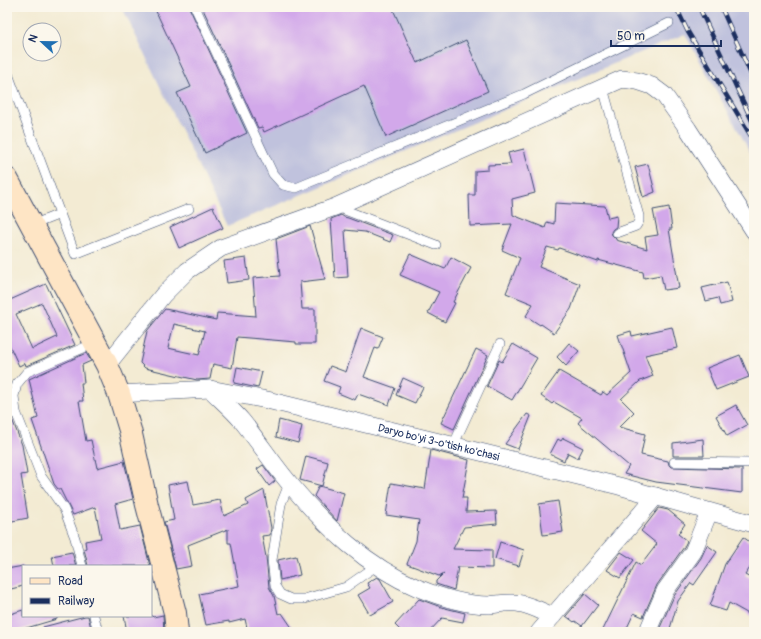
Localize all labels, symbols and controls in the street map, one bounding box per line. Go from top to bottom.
north arrow [22,22,62,62]
scale bar [611,22,721,48]
text: 50 m [617,29,645,44]
text: N [26,32,41,44]
street label: Daryo bo'yi 3-o'tish ko'chasi [376,421,501,464]
legend [22,565,152,617]
text: Road [58,574,83,589]
text: Railway [58,594,94,609]

